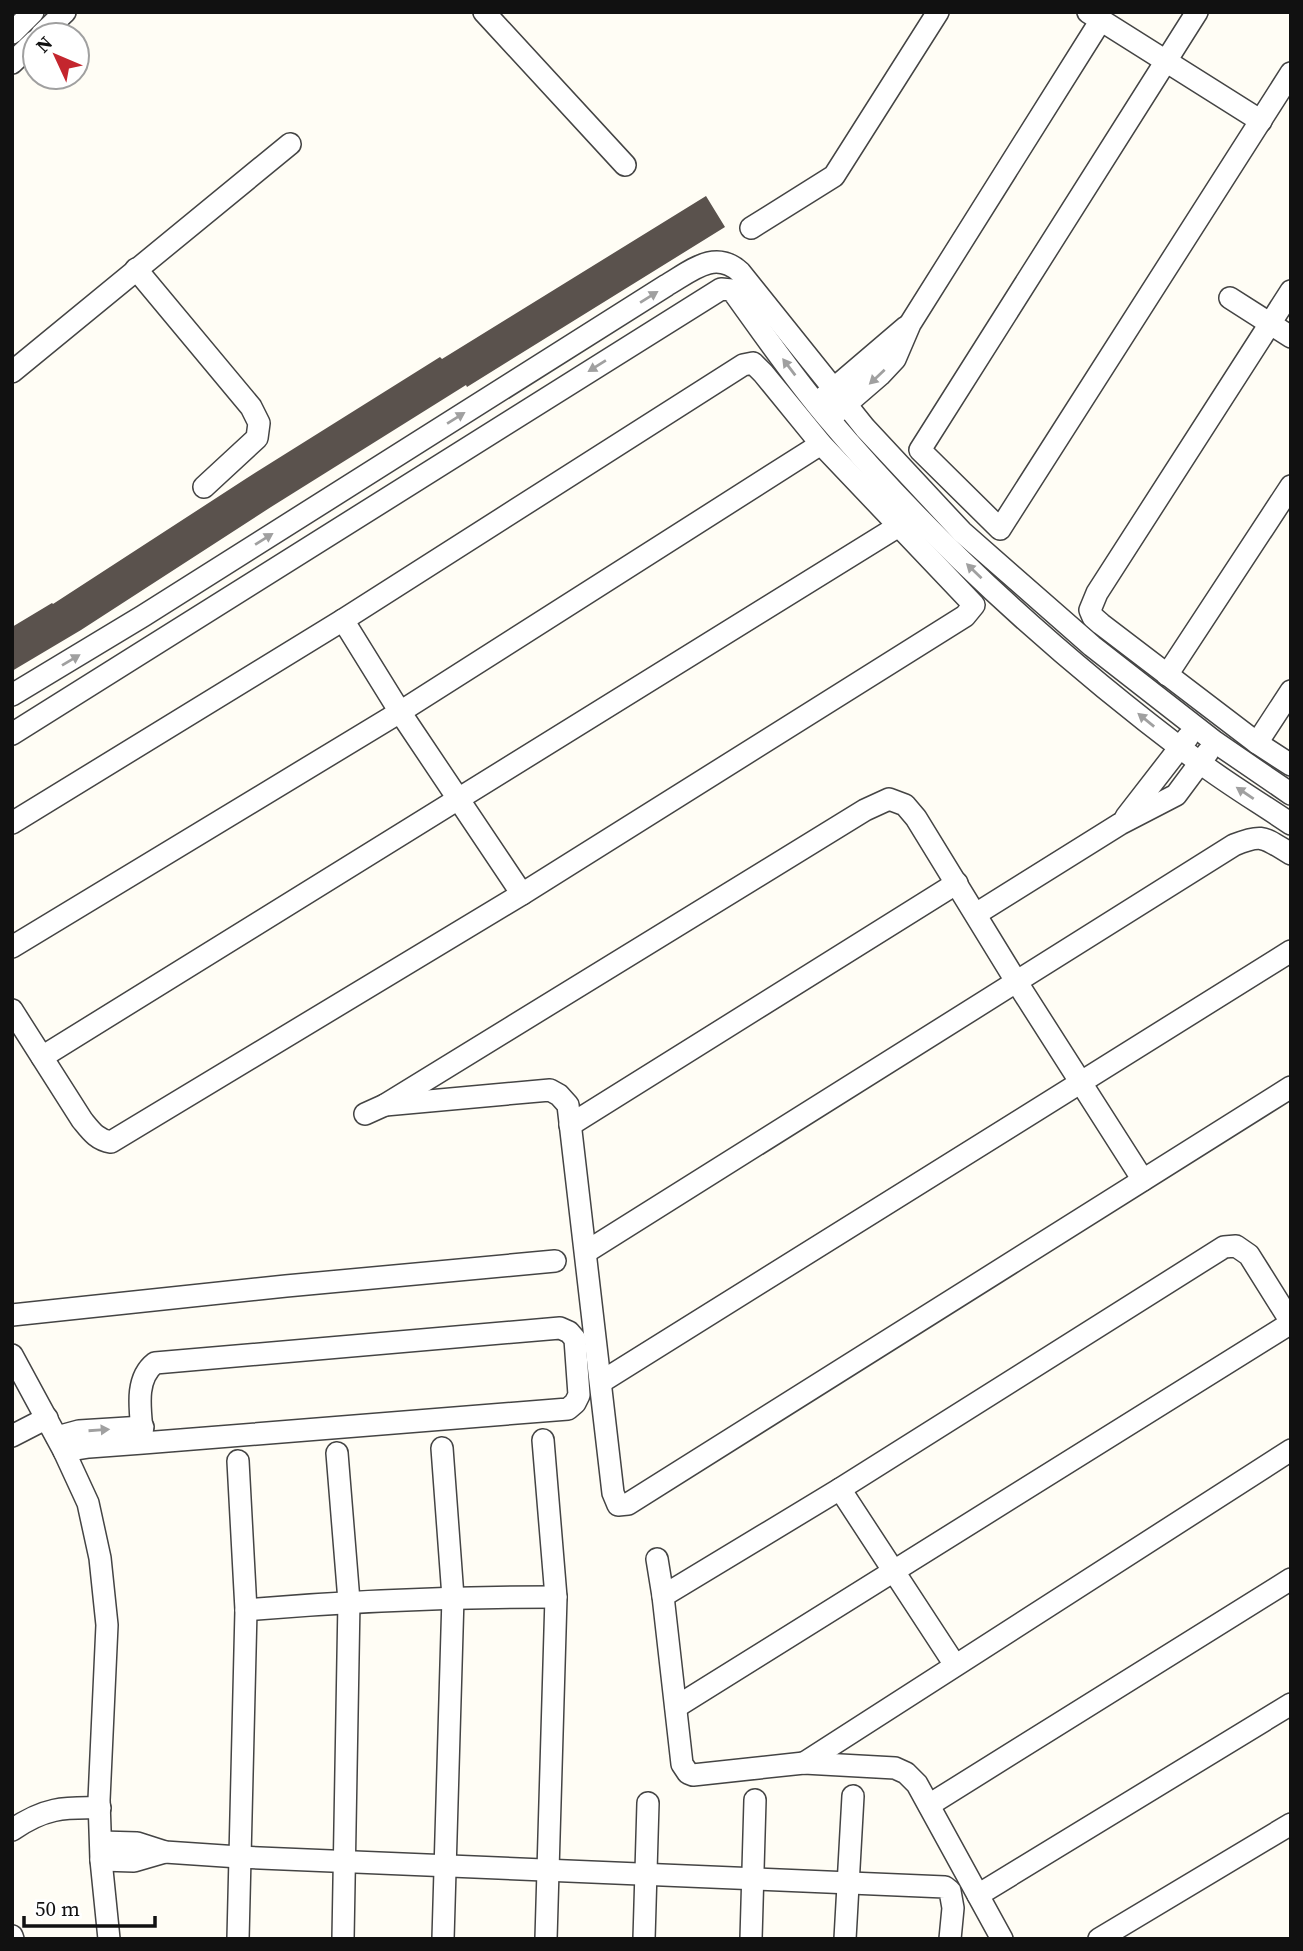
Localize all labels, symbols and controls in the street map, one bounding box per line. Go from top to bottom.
north arrow [21,21,91,91]
text: N [30,30,58,58]
one-way arrow [639,290,658,303]
one-way arrow [782,358,796,376]
one-way arrow [588,359,607,372]
one-way arrow [868,369,886,385]
one-way arrow [446,411,466,424]
one-way arrow [254,533,273,546]
one-way arrow [966,564,983,580]
one-way arrow [61,653,80,666]
one-way arrow [1138,713,1155,728]
one-way arrow [1236,786,1254,800]
one-way arrow [89,1424,111,1435]
scale bar [24,1884,156,1928]
text: 50 m [35,1894,80,1923]

